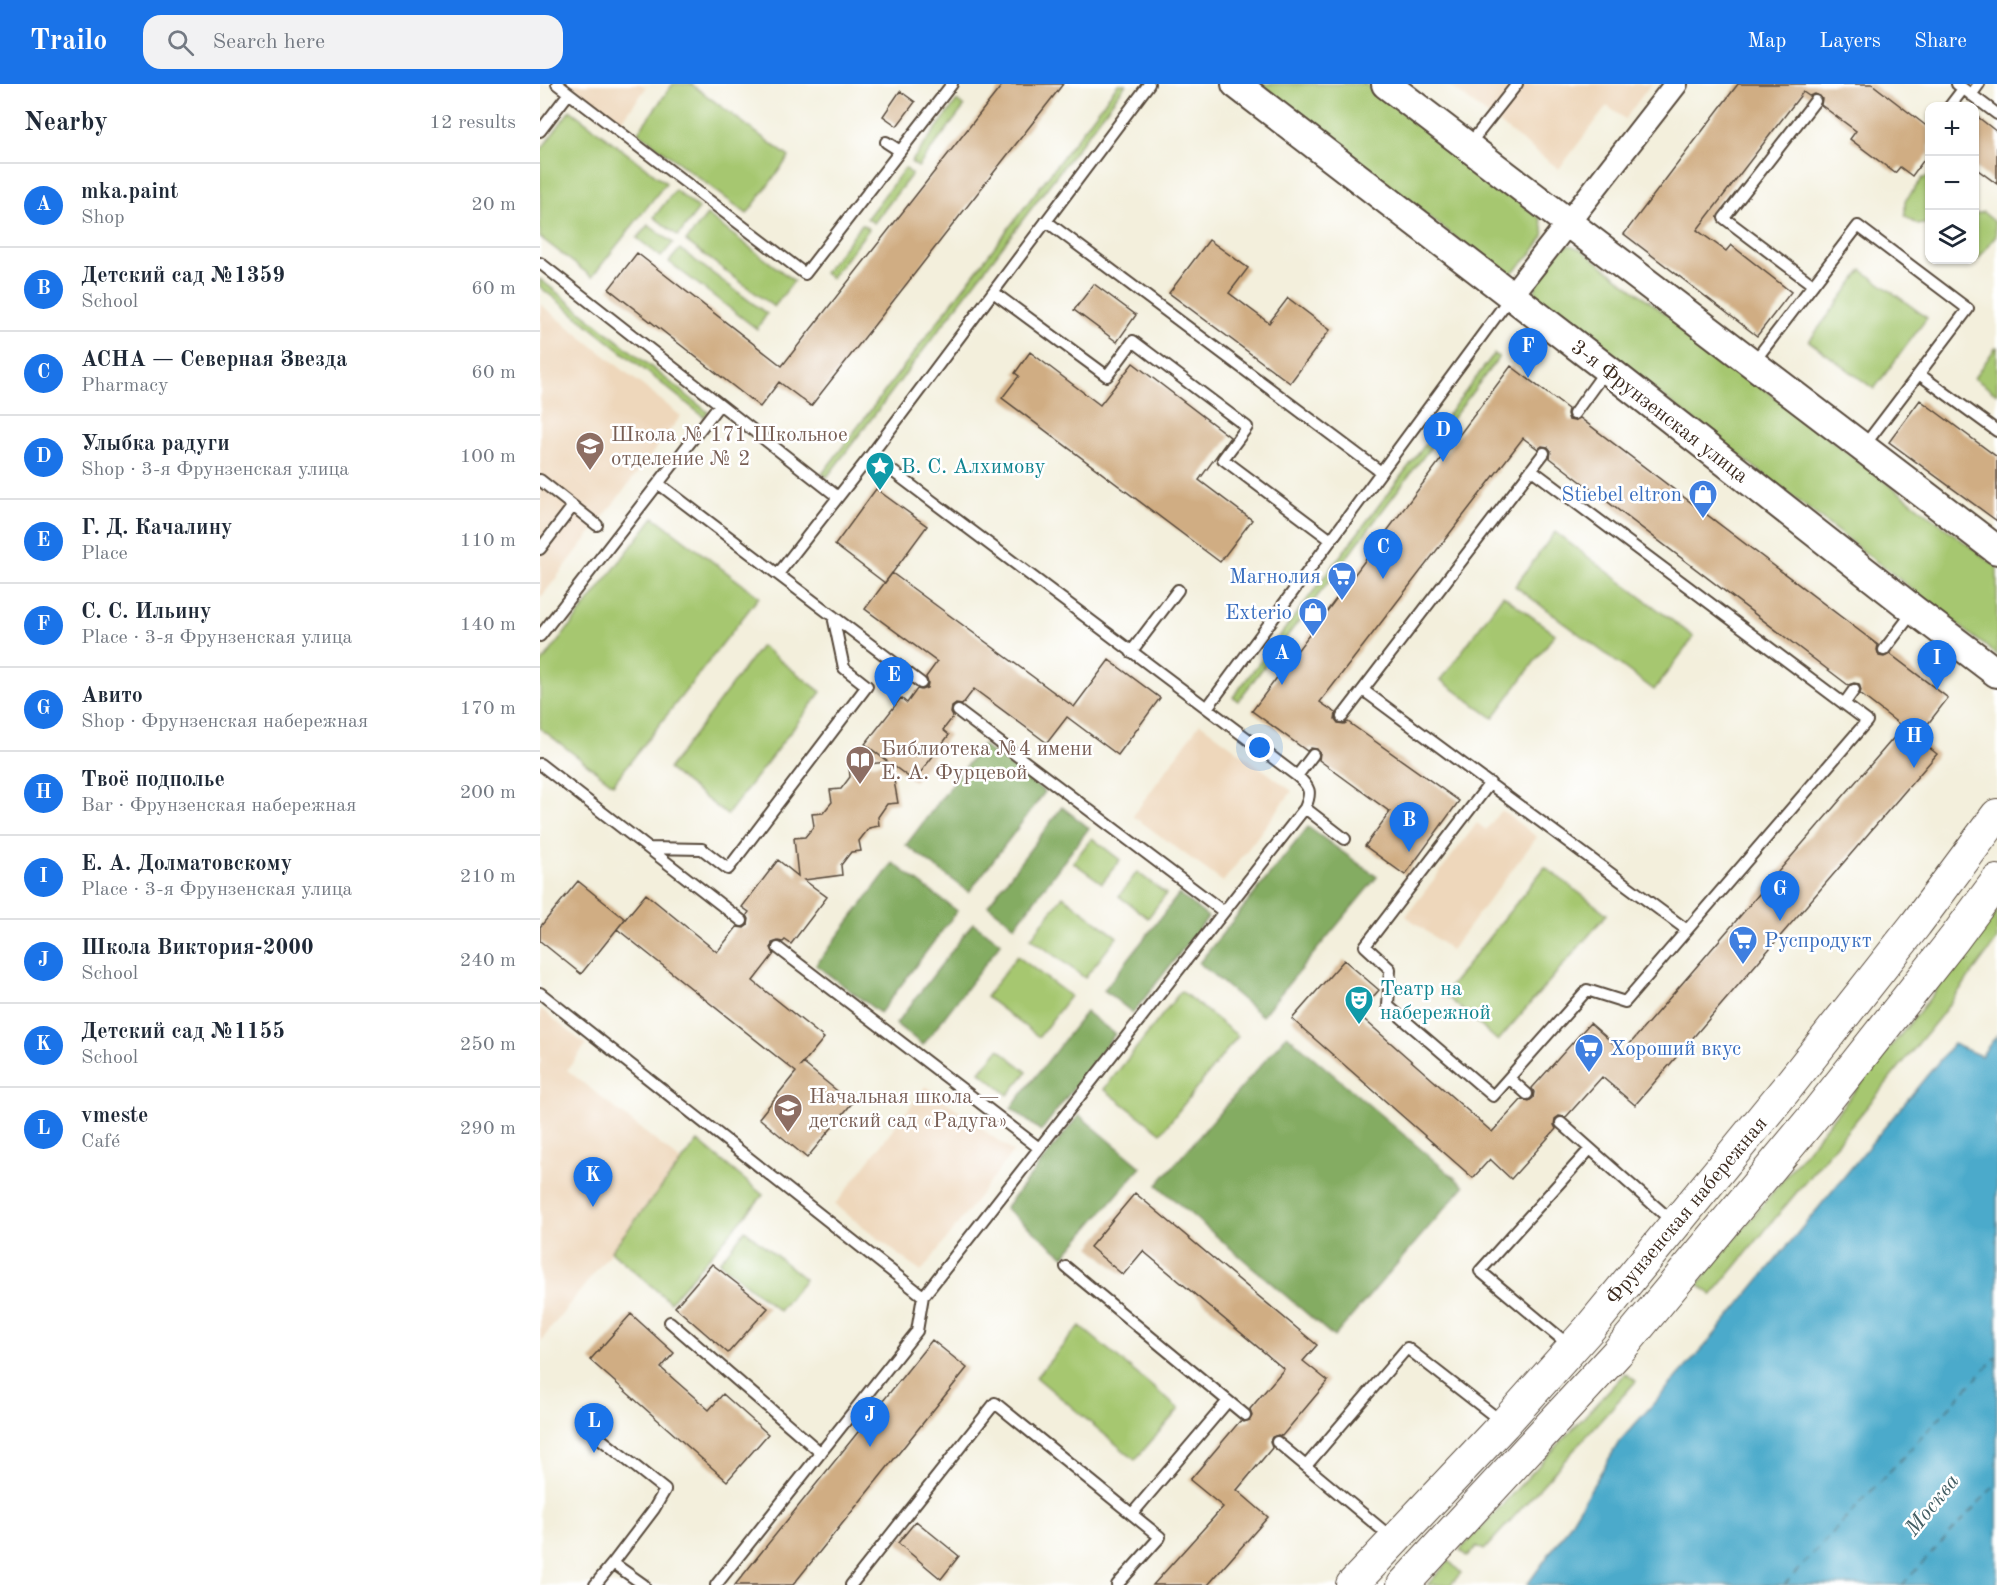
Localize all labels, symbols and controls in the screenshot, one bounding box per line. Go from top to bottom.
search box [143,15,563,69]
icon: search [164,26,197,59]
text: Trailo [30,28,107,56]
text: Search here [212,31,325,53]
text: Map [1747,31,1786,52]
text: Layers [1819,31,1881,52]
text: Share [1914,31,1967,52]
map controls [1925,102,1979,264]
button: + [1925,102,1979,156]
text: Nearby [24,110,108,136]
text: 12 results [429,113,516,133]
button: − [1925,156,1979,210]
text: mka.paint [81,181,178,203]
text: A [36,195,51,215]
text: 20 m [471,195,516,215]
text: Shop [81,208,125,228]
button: layers [1925,210,1979,264]
text: Детский сад №1359 [81,265,285,287]
text: B [36,279,51,299]
text: 60 m [471,279,516,299]
text: School [81,292,138,312]
pin: F [1508,328,1548,378]
street label: 3-я Фрунзенская улица [1567,337,1752,488]
text: АСНА — Северная Звезда [81,349,347,371]
text: C [37,363,50,383]
text: 60 m [471,363,516,383]
text: Pharmacy [81,376,169,396]
pin: D [1424,412,1462,462]
place label: Школа № 171 Школьное отделение № 2 [611,425,848,470]
school or university icon: Школа № 171 Школьное отделение № 2 [574,430,606,472]
text: Улыбка радуги [81,433,230,455]
text: D [36,447,51,467]
text: 100 m [460,447,516,467]
place icon: В. С. Алхимову [864,450,896,492]
place label: В. С. Алхимову [901,457,1046,478]
text: Shop · 3-я Фрунзенская улица [81,460,349,480]
shop icon: Stiebel eltron [1687,478,1719,520]
place label: Stiebel eltron [1561,485,1682,506]
text: Г. Д. Качалину [81,517,233,539]
pin: C [1364,530,1402,579]
text: E [37,531,50,551]
text: 110 m [460,531,516,551]
text: Place [81,544,128,564]
supermarket icon: Магнолия [1326,560,1358,602]
place label: Магнолия [1229,567,1321,588]
shop icon: Exterio [1297,596,1329,638]
text: С. С. Ильину [81,601,212,623]
place label: Exterio [1225,603,1292,624]
text: F [37,615,50,635]
text: 140 m [460,615,516,635]
text: Place · 3-я Фрунзенская улица [81,628,352,648]
pin: A [1262,636,1302,685]
pin: I [1918,640,1956,690]
pin: E [874,658,914,707]
text: Авито [81,685,143,707]
text: G [36,699,51,719]
text: 170 m [460,699,516,719]
text: Shop · Фрунзенская набережная [81,712,368,732]
pin: H [1894,718,1934,768]
your location [1245,733,1274,762]
place label: Библиотека №4 имени Е. А. Фурцевой [881,739,1093,784]
library icon: Библиотека №4 имени Е. А. Фурцевой [844,744,876,786]
text: Твоё подполье [81,769,225,791]
text: H [35,783,52,803]
text: 200 m [460,783,516,803]
text: Bar · Фрунзенская набережная [81,796,357,816]
pin: B [1390,802,1428,852]
text: Е. А. Долматовскому [81,853,292,875]
text: I [39,867,48,887]
text: 210 m [460,867,516,887]
pin: G [1760,872,1800,921]
text: Place · 3-я Фрунзенская улица [81,880,352,900]
supermarket icon: Руспродукт [1727,924,1759,966]
place label: Руспродукт [1764,931,1872,952]
text: Школа Виктория-2000 [81,937,314,959]
text: J [38,951,49,971]
text: 240 m [460,951,516,971]
text: School [81,964,138,984]
place label: Театр на набережной [1380,979,1491,1024]
theatre icon: Театр на набережной [1343,984,1375,1026]
text: Детский сад №1155 [81,1021,285,1043]
supermarket icon: Хороший вкус [1573,1032,1605,1074]
text: K [36,1035,51,1055]
text: 250 m [460,1035,516,1055]
place label: Хороший вкус [1610,1039,1741,1060]
text: School [81,1048,138,1068]
place label: Начальная школа — детский сад «Радуга» [809,1087,1008,1132]
school or university icon: Начальная школа — детский сад «Радуга» [772,1092,804,1134]
text: vmeste [81,1105,149,1127]
street label: Фрунзенская набережная [1603,1113,1772,1309]
text: L [37,1119,50,1139]
text: 290 m [460,1119,516,1139]
text: Café [81,1132,120,1152]
pin: K [574,1158,612,1207]
pin: J [850,1398,890,1447]
pin: L [574,1404,614,1453]
water label: Москва [1901,1470,1964,1541]

